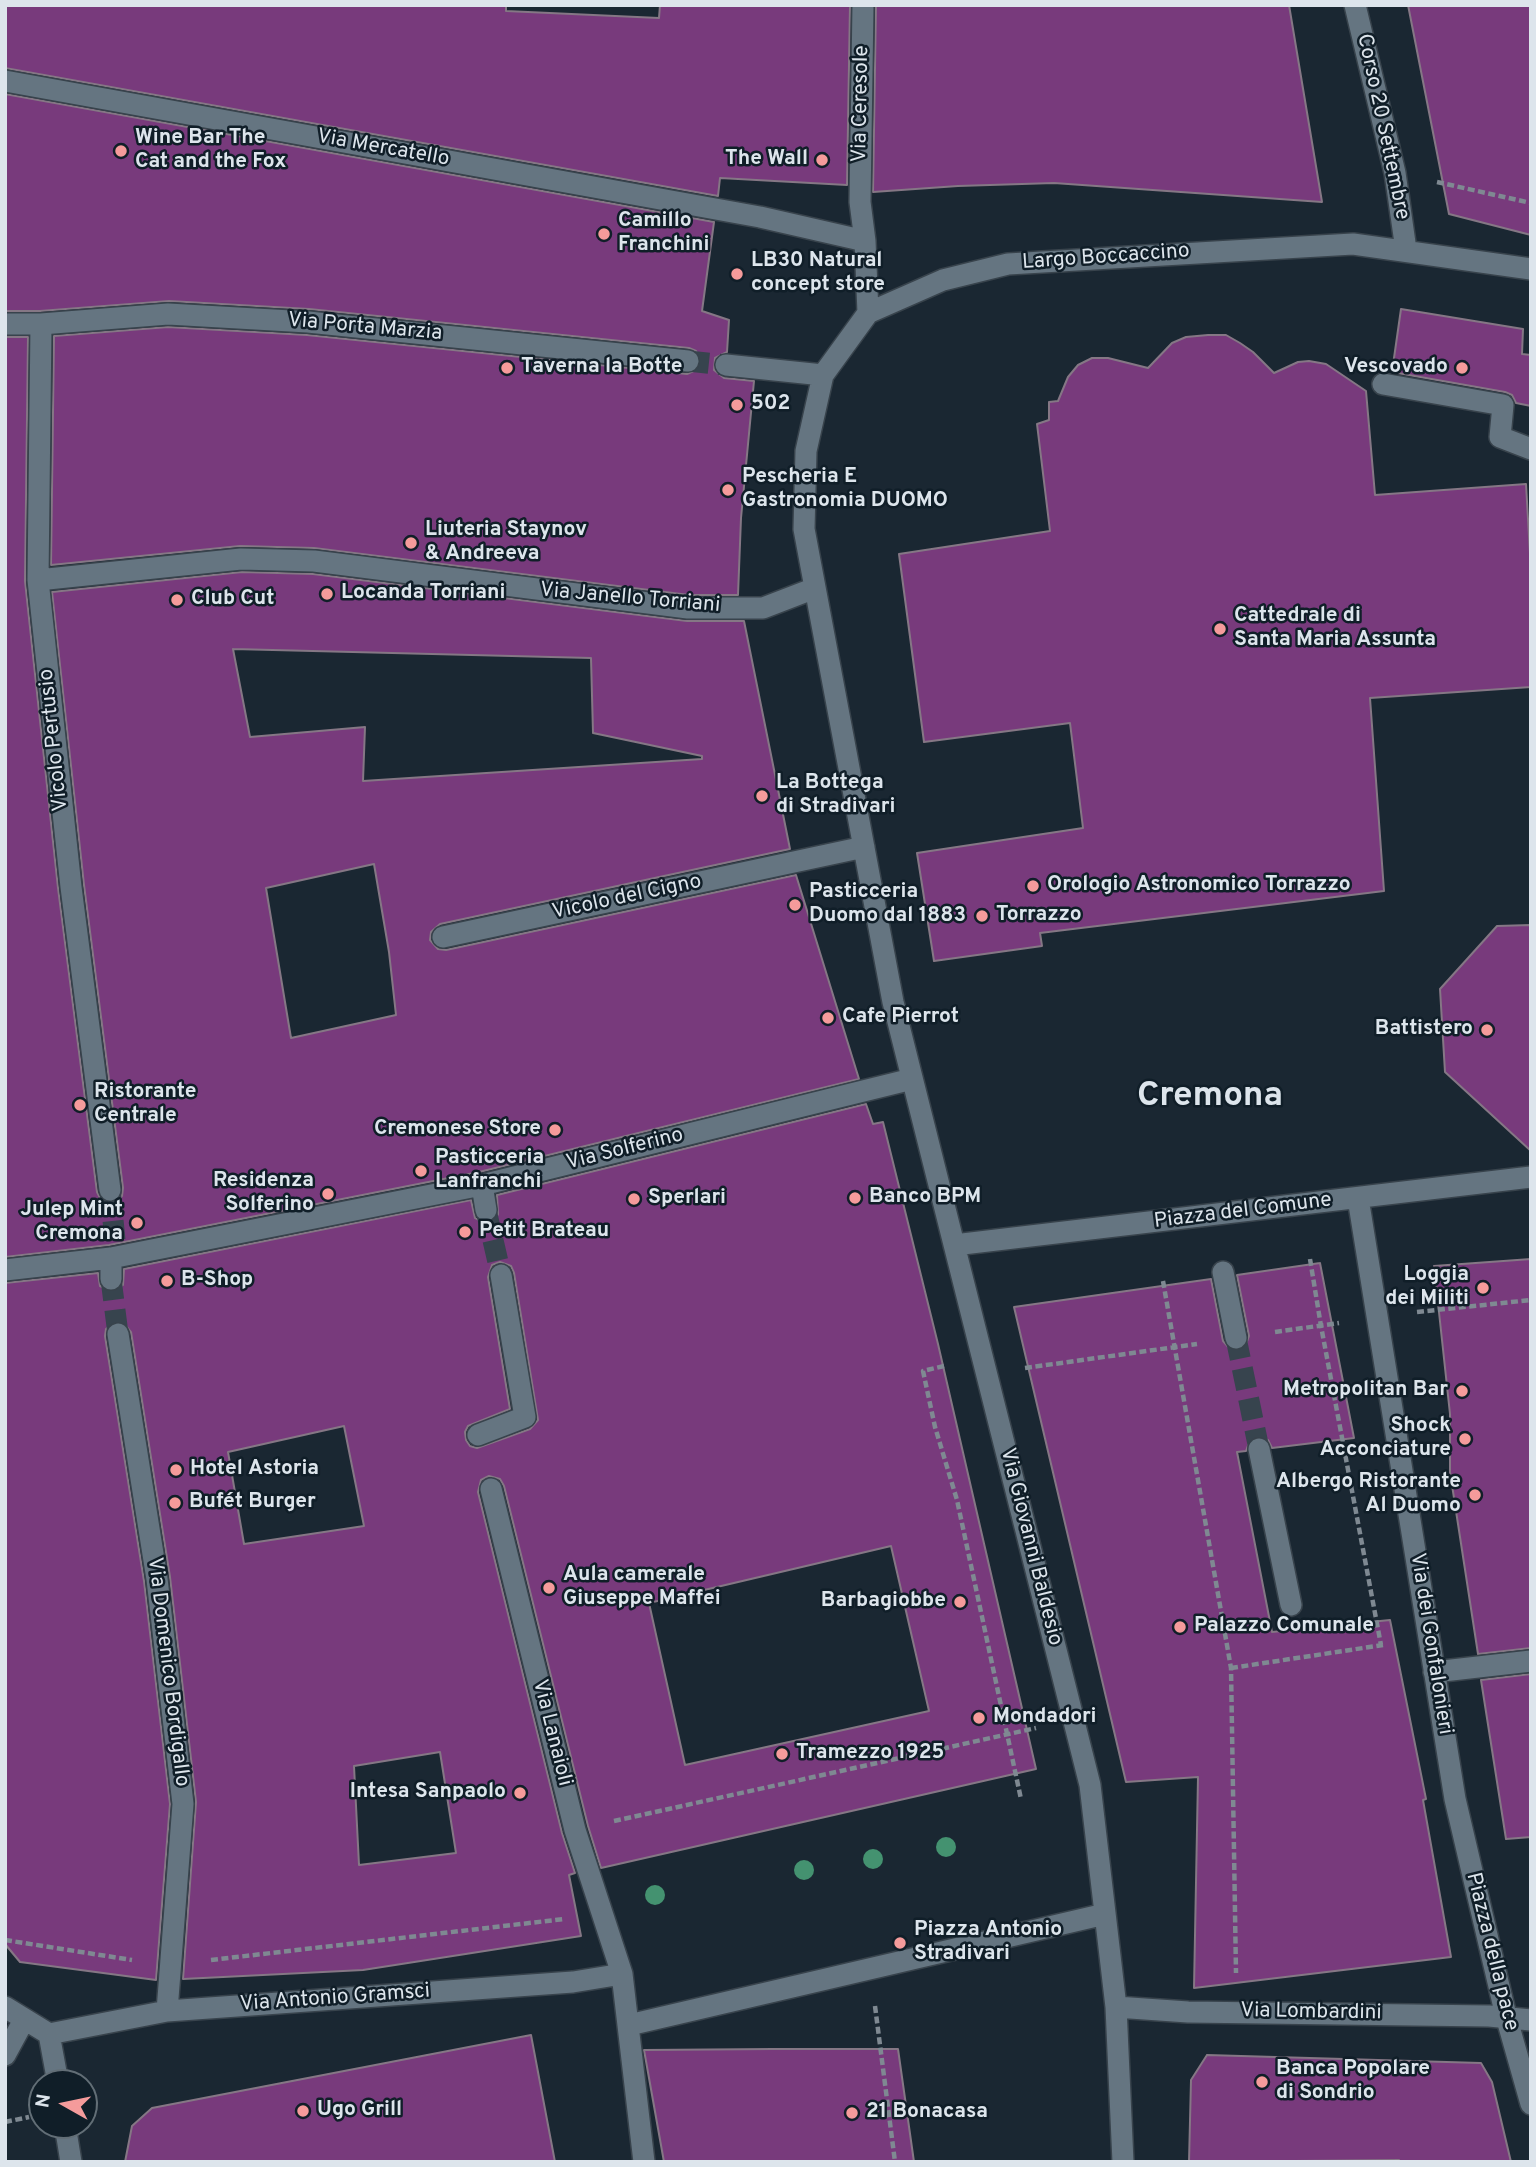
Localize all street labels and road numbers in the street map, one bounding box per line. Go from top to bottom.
street label: Corso 20 Settembre [1350,32,1414,222]
street label: Via Ceresole [848,45,876,163]
street label: Via Mercatello [315,125,451,173]
street label: Largo Boccaccino [1021,240,1191,276]
street label: Via Porta Marzia [287,309,443,347]
street label: Via Janello Torriani [539,579,721,619]
street label: Vicolo Pertusio [35,668,75,812]
street label: Vicolo del Cigno [550,870,704,926]
street label: Via Solferino [564,1123,686,1177]
street label: Piazza del Comune [1153,1189,1333,1235]
street label: Via Giovanni Baldesio [993,1446,1067,1648]
street label: Via dei Gonfalonieri [1403,1551,1457,1737]
street label: Via Domenico Bordigallo [140,1556,194,1788]
street label: Via Lanaioli [526,1677,576,1789]
street label: Piazza della pace [1459,1870,1523,2034]
street label: Via Antonio Gramsci [239,1980,431,2018]
street label: Via Lombardini [1240,1999,1382,2027]

